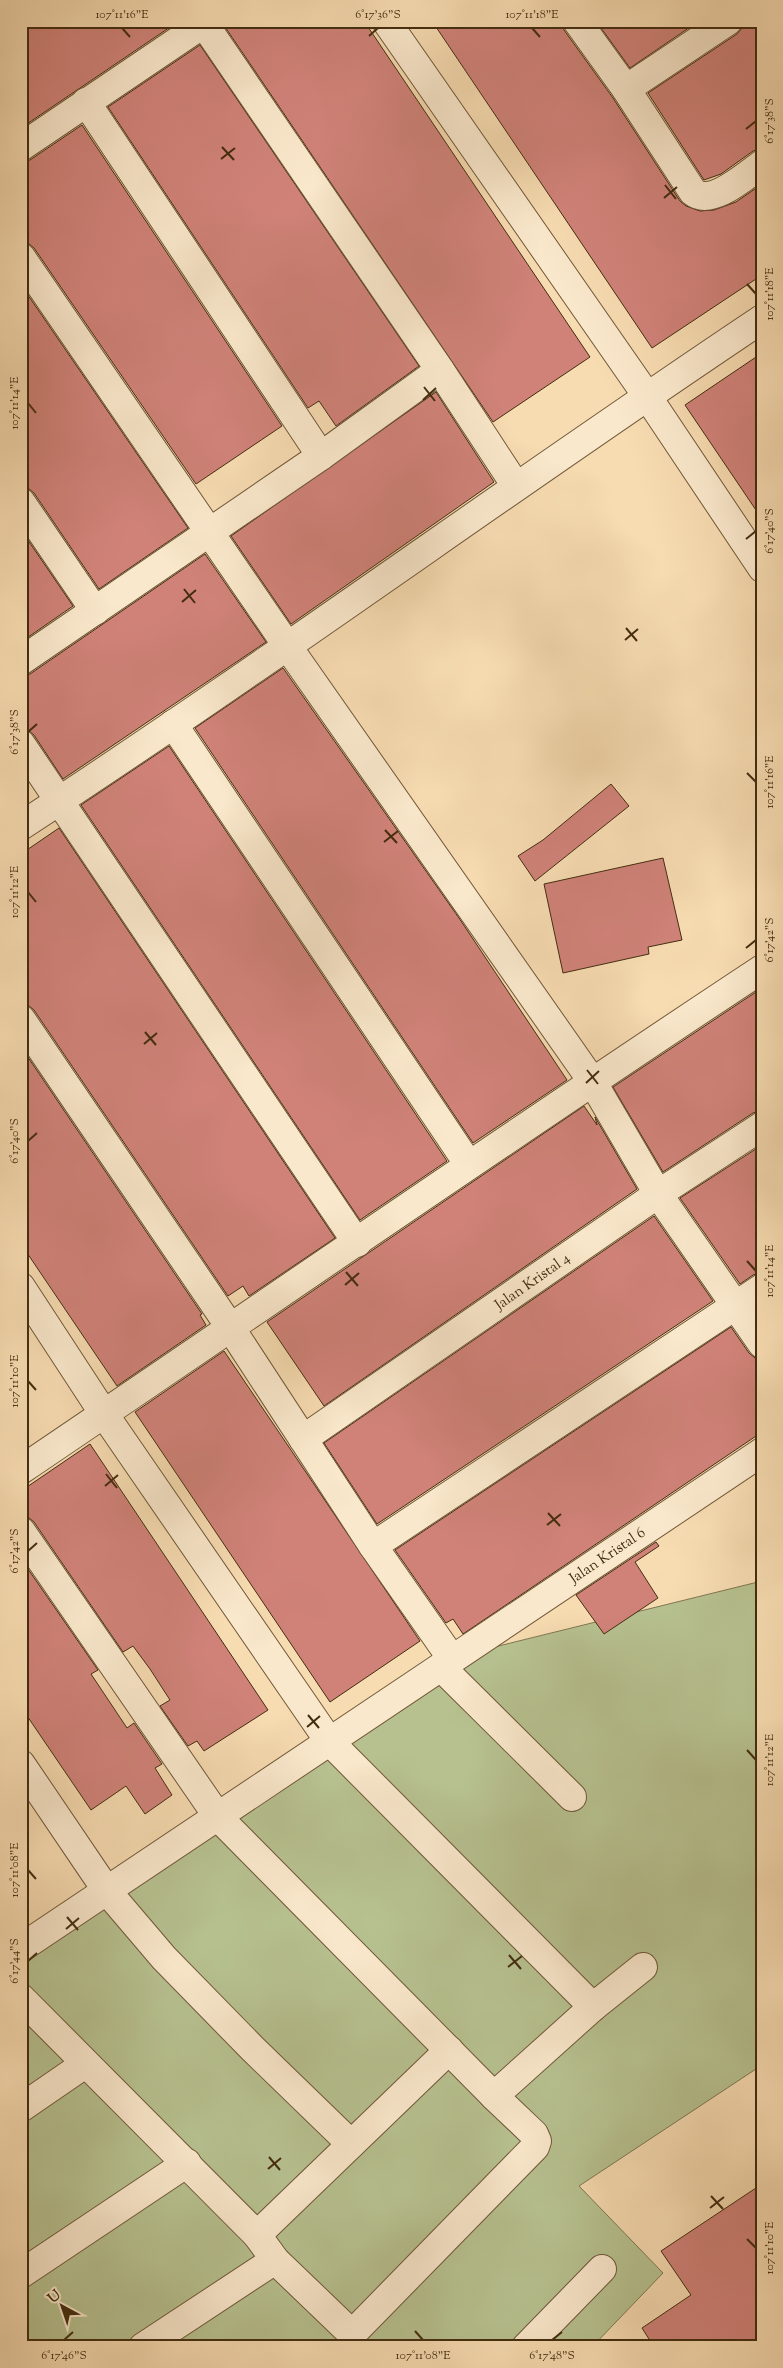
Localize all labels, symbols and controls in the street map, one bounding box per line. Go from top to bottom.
text: 107°11'16"E [95,6,149,24]
text: 6°17'36"S [355,6,401,24]
text: 107°11'18"E [505,6,559,24]
text: 6°17'38"S [761,98,779,144]
text: 107°11'18"E [761,267,779,321]
text: 107°11'14"E [6,376,24,430]
text: 6°17'40"S [761,508,779,554]
text: 6°17'38"S [6,709,24,755]
text: 107°11'16"E [761,755,779,809]
text: 107°11'12"E [6,865,24,918]
text: 6°17'42"S [761,918,779,962]
text: 6°17'40"S [6,1118,24,1164]
text: 107°11'14"E [761,1244,779,1298]
street label: Jalan Kristal 4 [490,1248,575,1317]
text: 107°11'10"E [6,1354,24,1408]
street label: Jalan Kristal 6 [565,1523,650,1590]
text: 6°17'42"S [6,1529,24,1573]
text: 107°11'12"E [761,1733,779,1786]
text: 107°11'08"E [6,1842,24,1897]
text: 6°17'44"S [6,1938,24,1984]
text: 107°11'10"E [761,2221,779,2275]
north arrow [38,2280,88,2330]
text: U [44,2286,66,2309]
text: 6°17'46"S [41,2347,87,2365]
text: 107°11'08"E [396,2347,451,2365]
text: 6°17'48"S [529,2347,575,2365]

